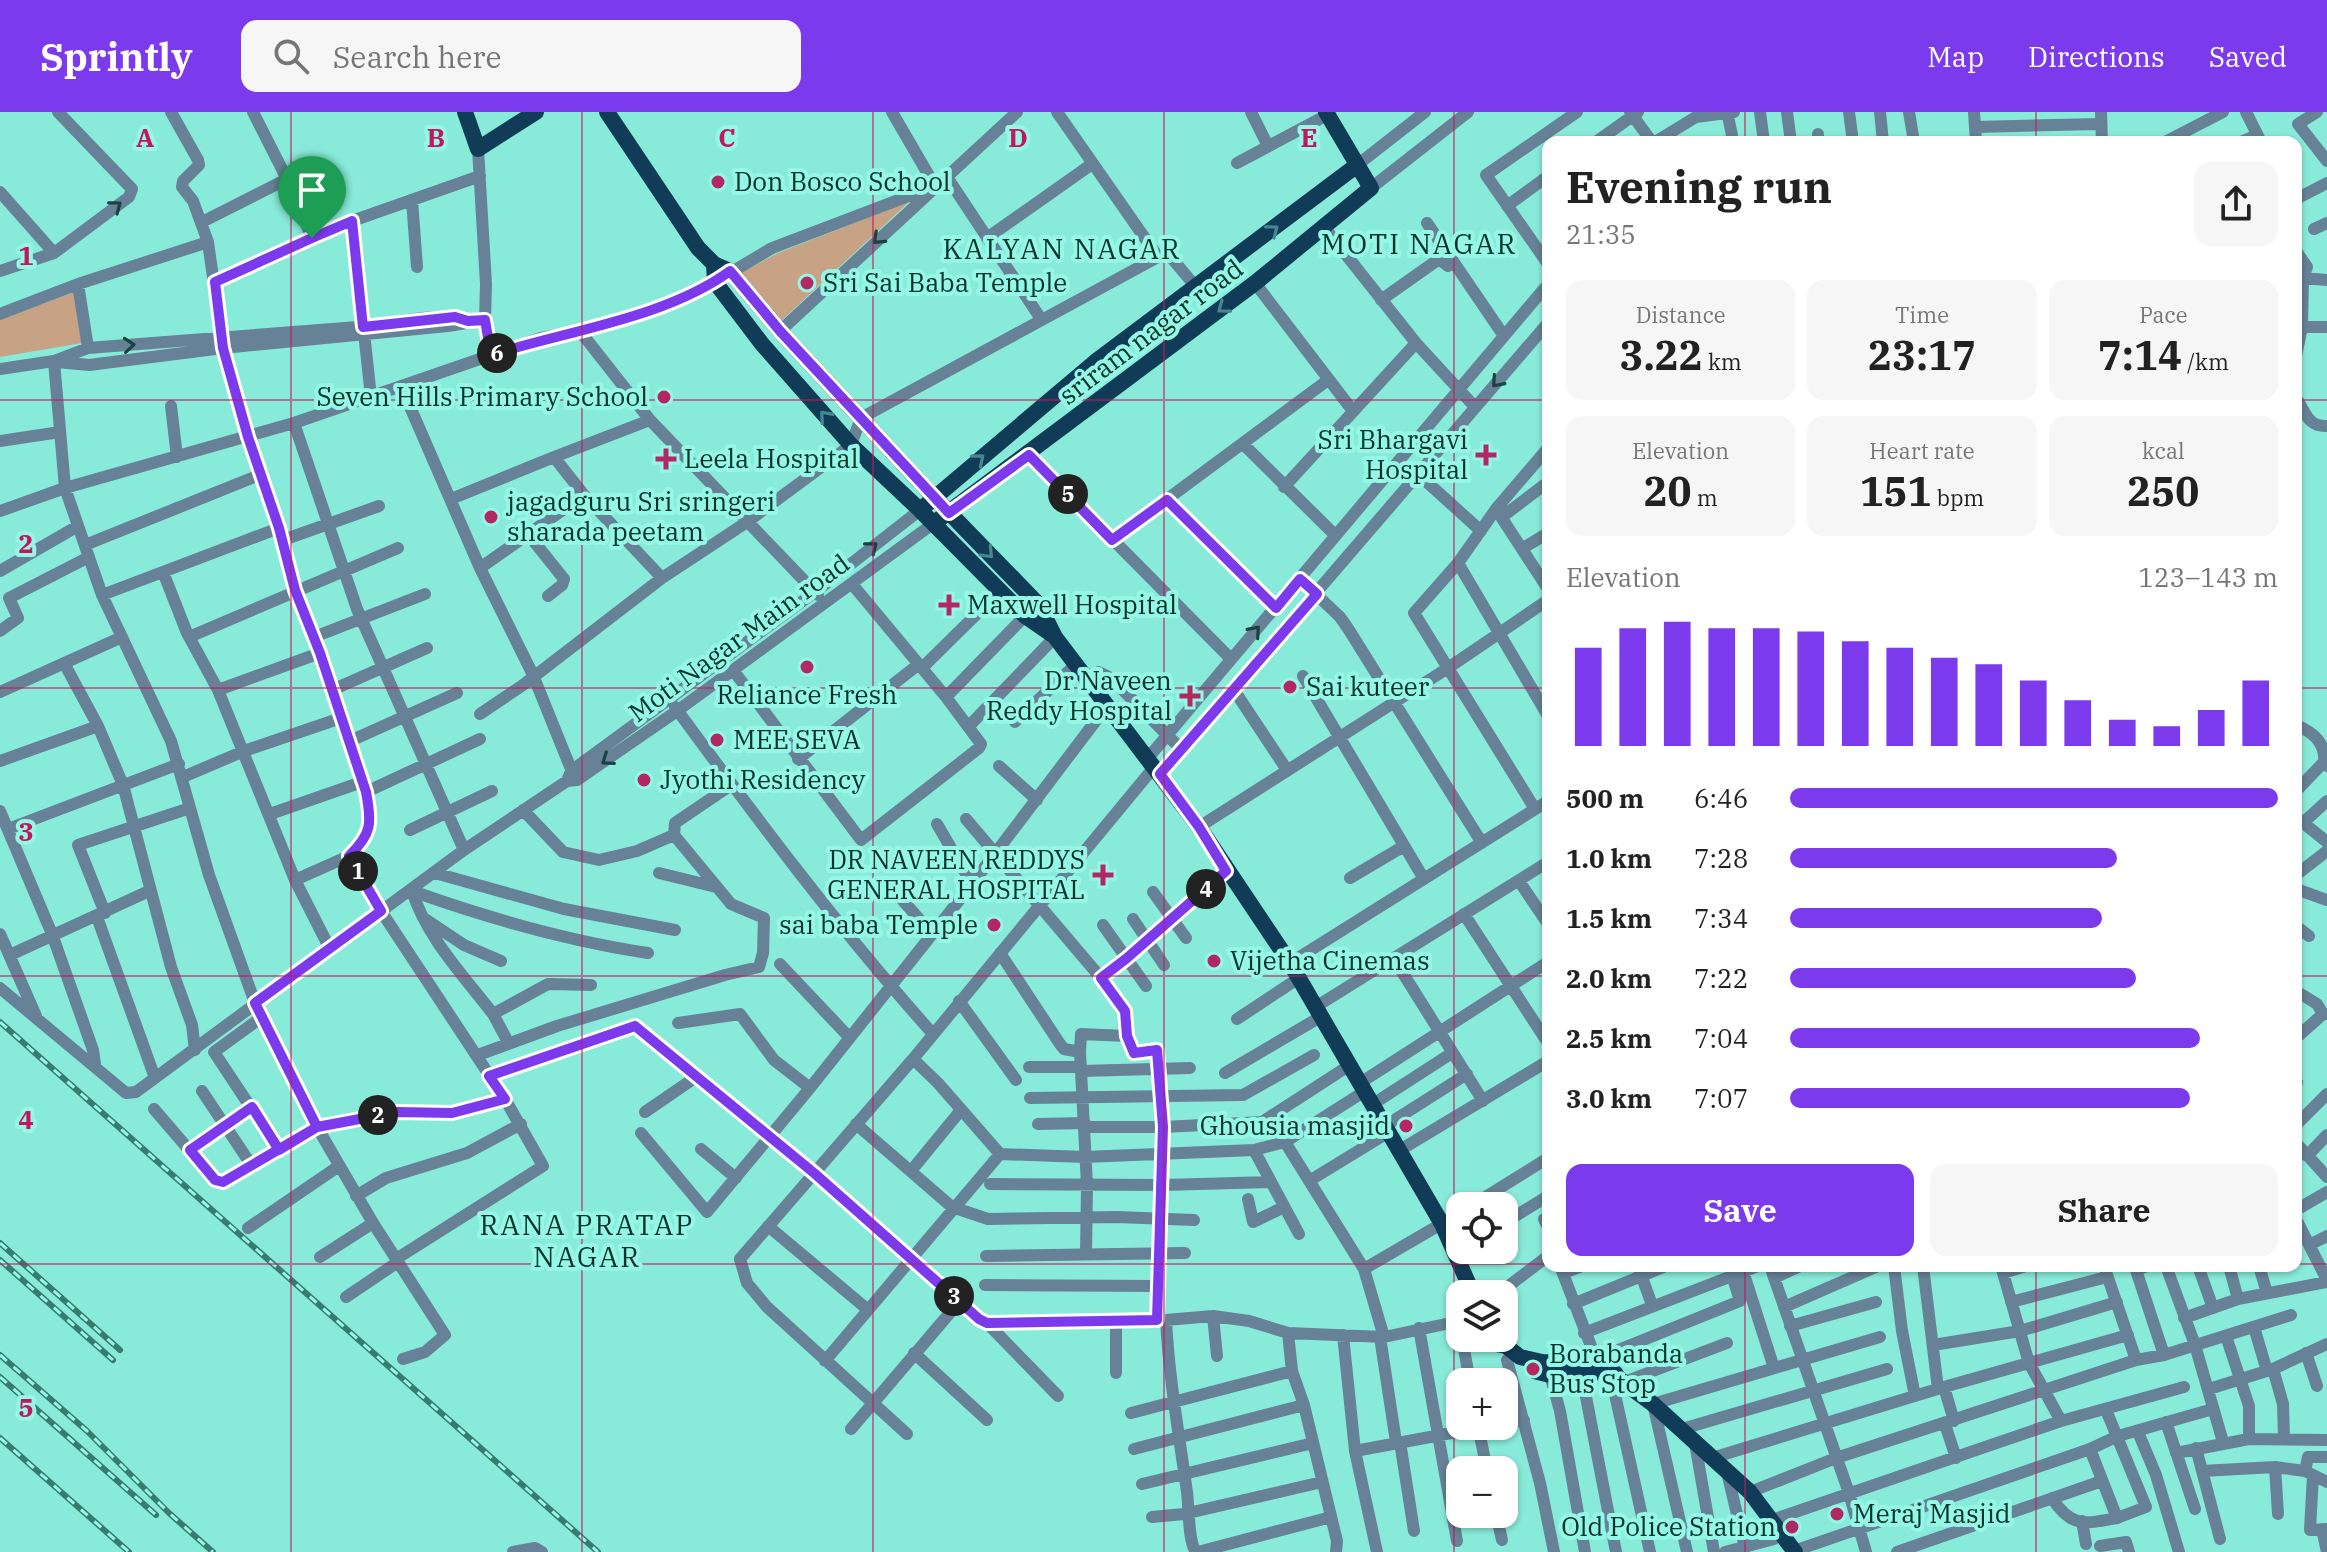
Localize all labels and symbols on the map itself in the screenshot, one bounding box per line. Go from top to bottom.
text: A [136,120,154,154]
text: B [427,120,445,154]
text: C [718,120,736,154]
text: D [1008,120,1028,154]
text: E [1300,120,1318,154]
pin [278,156,346,238]
place label: Don Bosco School [734,164,951,198]
marker: Don Bosco School [709,173,727,191]
one-way arrow [108,202,122,216]
district label: MOTI NAGAR [1321,225,1517,262]
one-way arrow [1264,226,1278,240]
one-way arrow [873,230,887,245]
district label: KALYAN NAGAR [942,230,1182,267]
text: 1 [18,238,34,272]
street label: sriram nagar road [1052,251,1249,412]
place label: Sri Sai Baba Temple [823,265,1067,299]
marker: Sri Sai Baba Temple [798,274,816,292]
one-way arrow [1217,298,1232,312]
pin: 6 [477,333,517,373]
one-way arrow [123,336,136,353]
one-way arrow [1492,373,1507,388]
place label: Seven Hills Primary School [316,379,648,413]
marker: Seven Hills Primary School [655,388,673,406]
one-way arrow [820,410,835,425]
place label: Sri Bhargavi Hospital [1318,422,1468,486]
place label: Leela Hospital [684,441,858,475]
marker: Sri Bhargavi Hospital [1475,444,1497,466]
marker: Leela Hospital [655,448,677,470]
one-way arrow [970,454,985,469]
pin: 5 [1048,474,1088,514]
place label: jagadguru Sri sringeri sharada peetam [505,484,775,548]
marker: jagadguru Sri sringeri sharada peetam [482,508,500,526]
text: 2 [18,526,34,560]
one-way arrow [863,543,878,557]
one-way arrow [979,544,993,558]
street label: Moti Nagar Main road [621,546,856,729]
place label: Maxwell Hospital [967,587,1177,621]
marker: Maxwell Hospital [938,594,960,616]
one-way arrow [1245,626,1260,641]
marker: Reliance Fresh [798,658,816,676]
place label: Dr Naveen Reddy Hospital [986,663,1172,727]
place label: Sai kuteer [1306,669,1430,703]
place label: Reliance Fresh [717,677,897,711]
marker: Sai kuteer [1281,678,1299,696]
marker: Dr Naveen Reddy Hospital [1179,685,1201,707]
place label: MEE SEVA [733,722,861,756]
marker: MEE SEVA [708,731,726,749]
one-way arrow [601,750,615,765]
place label: Jyothi Residency [660,762,865,796]
marker: Jyothi Residency [635,771,653,789]
text: 3 [18,814,34,848]
place label: DR NAVEEN REDDYS GENERAL HOSPITAL [827,842,1085,906]
pin: 1 [338,851,378,891]
marker: DR NAVEEN REDDYS GENERAL HOSPITAL [1092,864,1114,886]
pin: 4 [1186,869,1226,909]
place label: sai baba Temple [779,907,978,941]
marker: sai baba Temple [985,916,1003,934]
place label: Vijetha Cinemas [1230,943,1430,977]
marker: Vijetha Cinemas [1205,952,1223,970]
pin: 2 [358,1095,398,1135]
text: 4 [18,1102,34,1136]
place label: Ghousia masjid [1200,1108,1390,1142]
marker: Ghousia masjid [1397,1117,1415,1135]
district label: RANA PRATAP NAGAR [479,1206,695,1275]
pin: 3 [934,1276,974,1316]
place label: Borabanda Bus Stop [1549,1336,1683,1400]
marker: Borabanda Bus Stop [1524,1360,1542,1378]
text: 5 [18,1390,34,1424]
place label: Meraj Masjid [1853,1496,2011,1530]
marker: Meraj Masjid [1828,1505,1846,1523]
place label: Old Police Station [1561,1509,1776,1543]
marker: Old Police Station [1783,1518,1801,1536]

